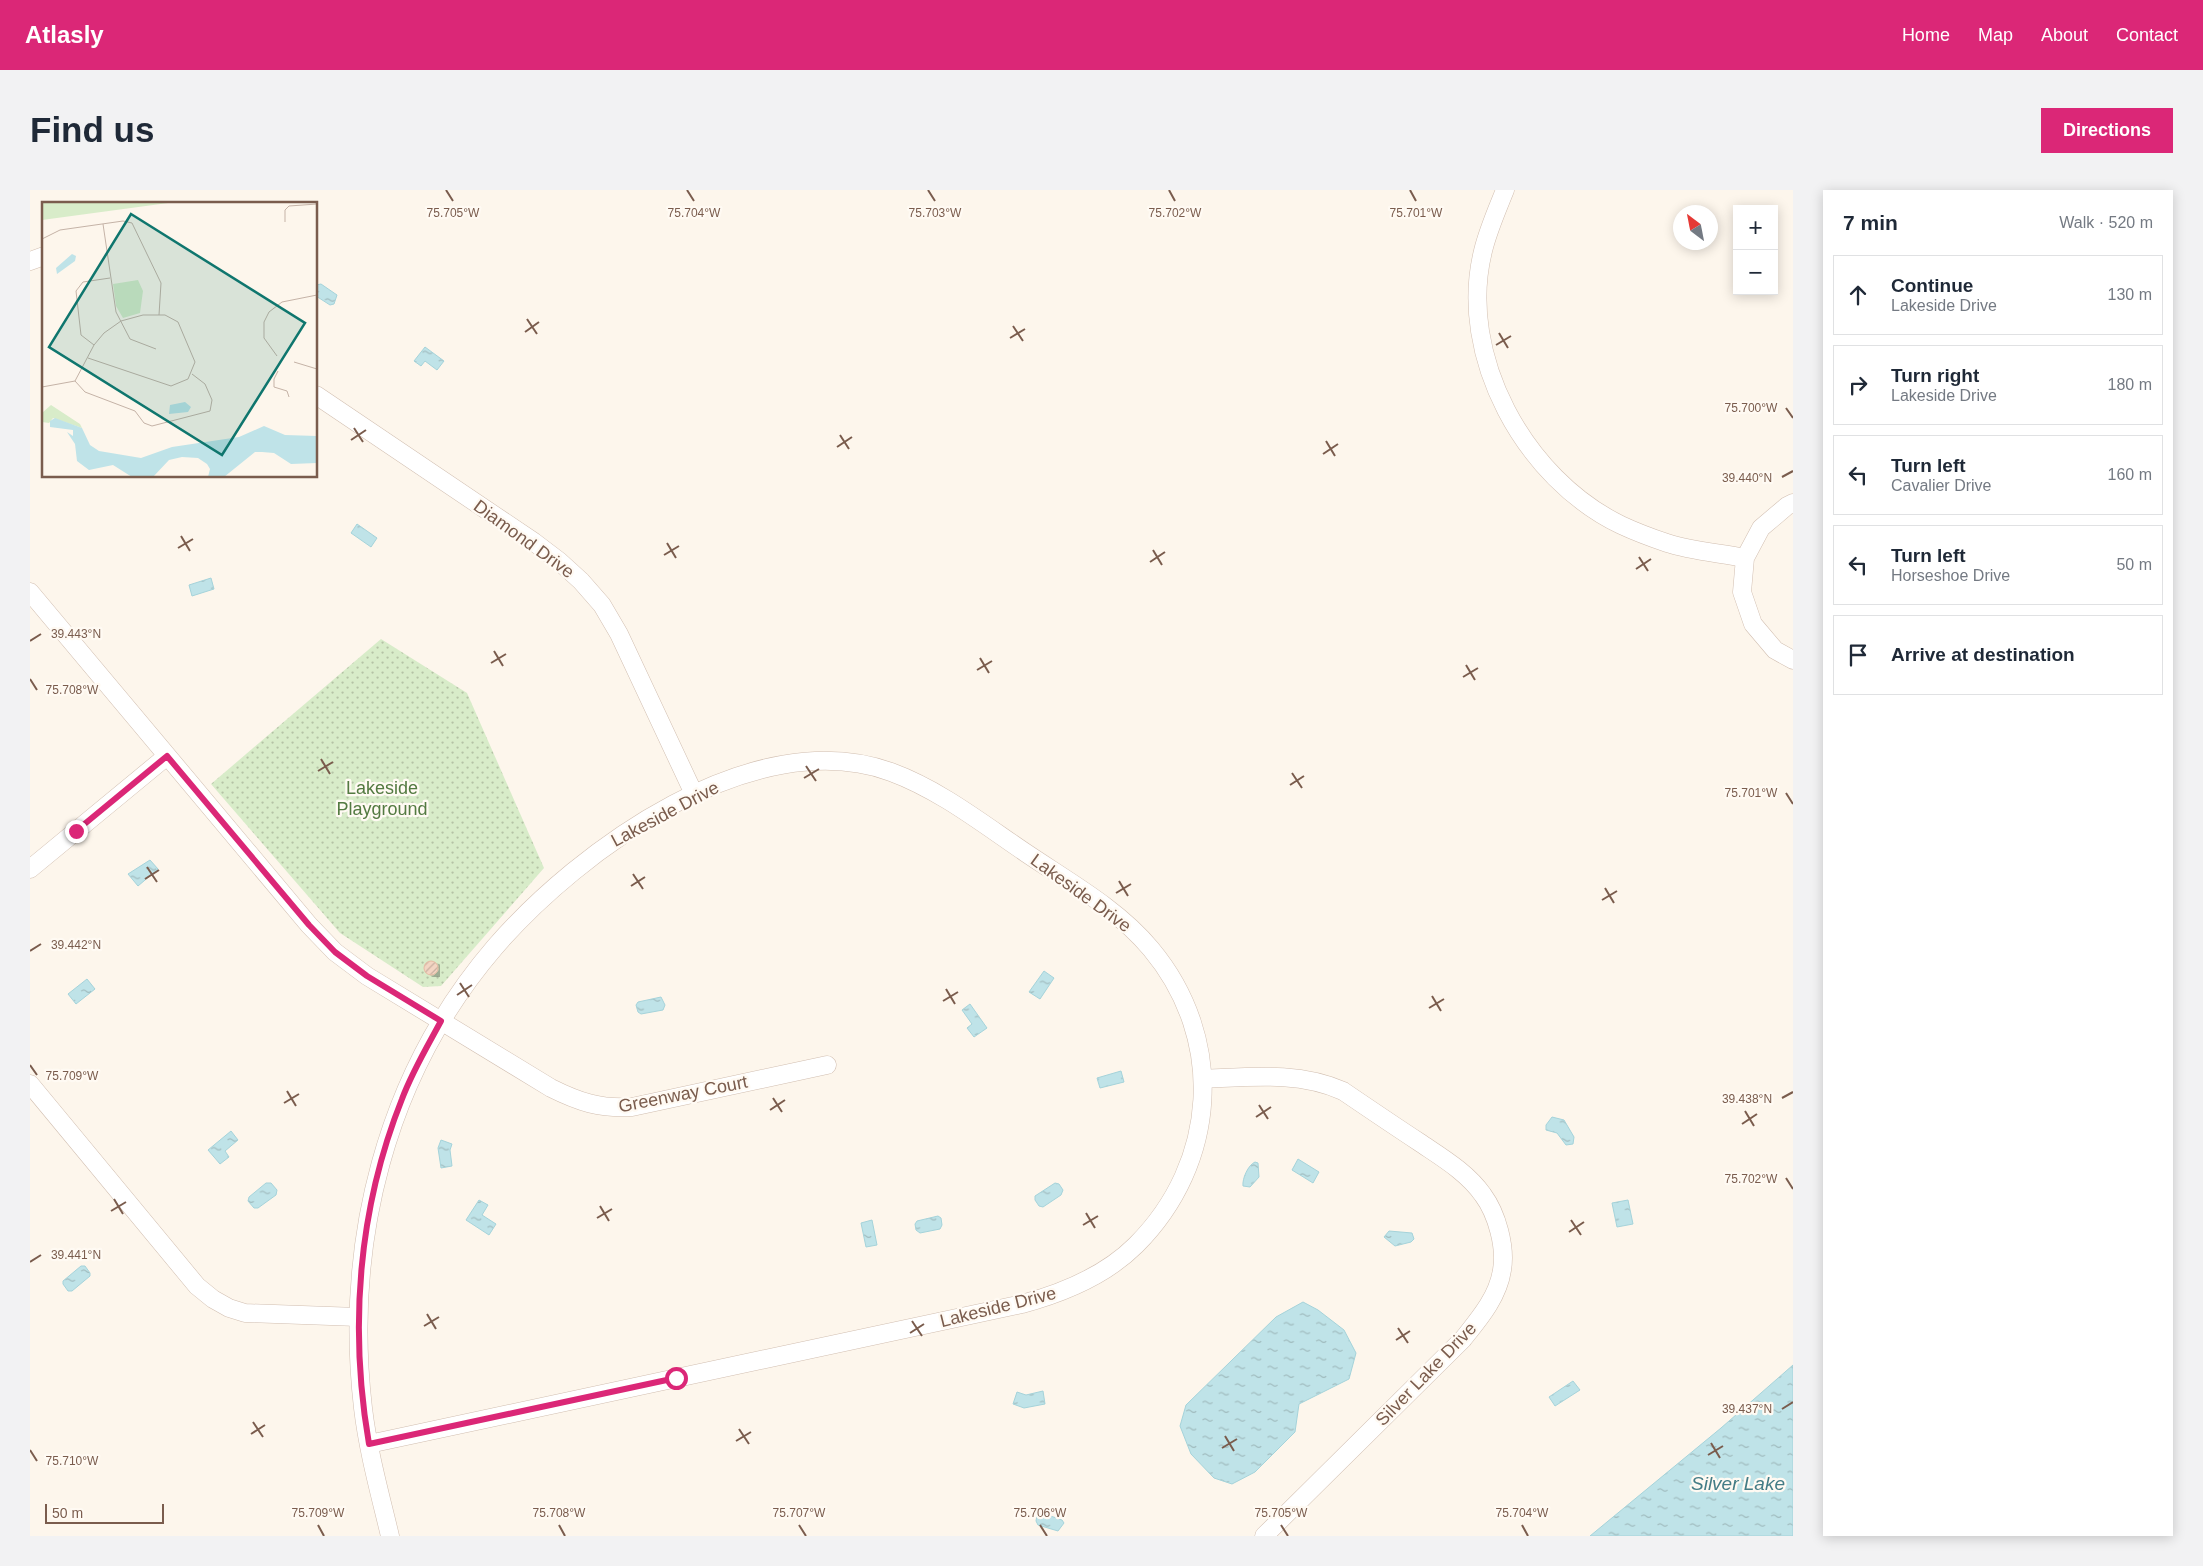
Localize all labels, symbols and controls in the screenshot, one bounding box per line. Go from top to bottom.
text: Atlasly [25,21,104,48]
text: Home [1902,25,1950,45]
text: Map [1978,25,2013,45]
text: About [2041,25,2088,45]
text: Contact [2116,25,2178,45]
button: Directions [2041,108,2173,153]
text: Find us [30,110,154,149]
inset map [42,202,318,478]
north arrow [1673,205,1718,250]
map controls [1733,205,1778,295]
button: + [1733,205,1778,250]
text: 75.705°W [427,206,480,220]
text: 75.704°W [668,206,721,220]
text: 75.703°W [909,206,962,220]
text: 75.702°W [1149,206,1202,220]
text: 75.701°W [1390,206,1443,220]
text: 7 min [1843,211,1898,234]
text: Walk · 520 m [2059,214,2153,231]
button: − [1733,250,1778,295]
text: Continue [1891,275,1973,296]
icon: ahead [1844,281,1872,309]
text: 130 m [2108,286,2152,303]
text: Lakeside Drive [1891,297,1997,314]
text: Turn right [1891,365,1979,386]
icon: right [1844,371,1872,399]
text: 180 m [2108,376,2152,393]
text: Lakeside Drive [1891,387,1997,404]
text: 75.700°W [1725,401,1778,415]
text: Turn left [1891,455,1966,476]
icon: left [1844,461,1872,489]
text: 160 m [2108,466,2152,483]
text: 39.440°N [1722,471,1772,485]
text: Cavalier Drive [1891,477,1991,494]
street label: Diamond Drive [470,496,578,582]
text: Turn left [1891,545,1966,566]
icon: left [1844,551,1872,579]
text: 50 m [2116,556,2152,573]
text: Horseshoe Drive [1891,567,2010,584]
text: 39.443°N [51,627,101,641]
icon: arrive [1844,641,1872,669]
text: Arrive at destination [1891,644,2075,665]
text: 75.708°W [46,683,99,697]
street label: Lakeside Drive [608,777,722,851]
park label: Lakeside Playground [336,778,428,819]
text: 75.701°W [1725,786,1778,800]
route end [65,820,88,843]
street label: Lakeside Drive [1027,850,1135,936]
text: 39.442°N [51,938,101,952]
text: 75.709°W [46,1069,99,1083]
street label: Greenway Court [617,1072,749,1116]
text: 39.438°N [1722,1092,1772,1106]
text: 75.702°W [1725,1172,1778,1186]
text: 39.441°N [51,1248,101,1262]
street label: Lakeside Drive [938,1283,1058,1331]
street label: Silver Lake Drive [1372,1318,1480,1430]
route start [665,1367,688,1390]
text: 39.437°N [1722,1402,1772,1416]
text: 75.710°W [46,1454,99,1468]
water label: Silver Lake [1691,1473,1785,1494]
scale bar [45,1501,164,1524]
text: 50 m [52,1505,83,1521]
text: 75.709°W [292,1506,345,1520]
text: 75.708°W [533,1506,586,1520]
text: 75.707°W [773,1506,826,1520]
text: 75.706°W [1014,1506,1067,1520]
text: 75.705°W [1255,1506,1308,1520]
text: 75.704°W [1496,1506,1549,1520]

